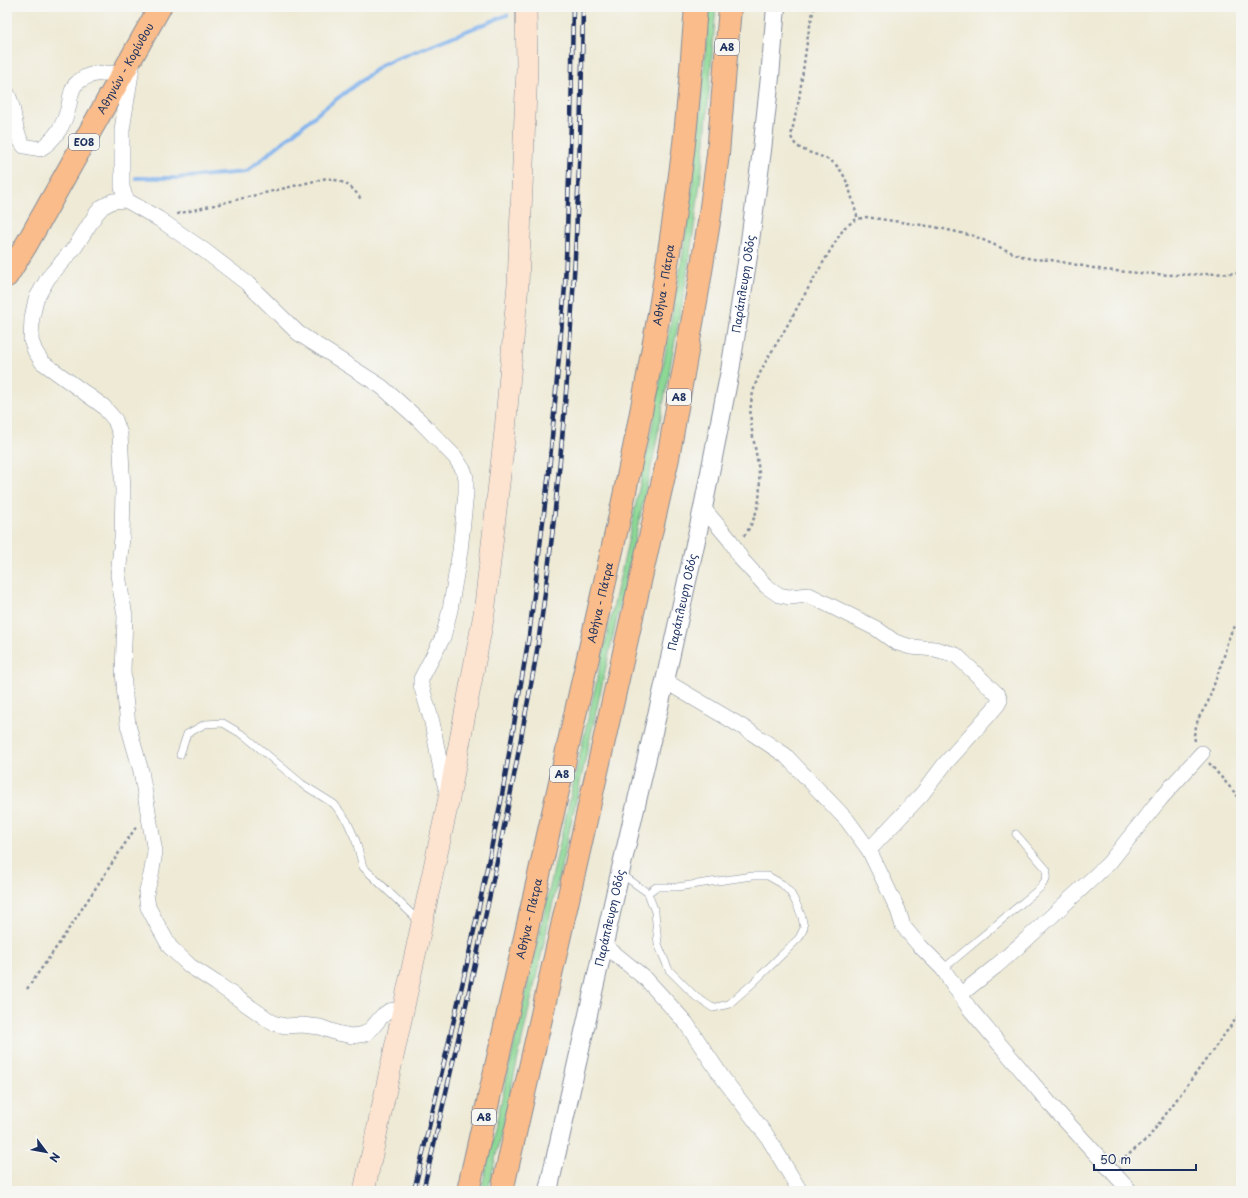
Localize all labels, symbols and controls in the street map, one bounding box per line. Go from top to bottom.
street label: Αθηνών - Κορίνθου [92,19,158,117]
road number: Α8 [715,39,739,55]
road number: ΕΟ8 [69,134,99,150]
street label: Παράπλευρη Οδός [727,234,759,334]
street label: Αθήνα - Πάτρα [648,243,678,327]
road number: Α8 [667,389,691,405]
street label: Παράπλευρη Οδός [663,552,701,652]
street label: Αθήνα - Πάτρα [582,561,617,645]
road number: Α8 [550,766,574,782]
street label: Παράπλευρη Οδός [590,867,629,968]
street label: Αθήνα - Πάτρα [511,877,546,961]
road number: Α8 [472,1109,496,1125]
north arrow [26,1132,66,1172]
scale bar [1094,1146,1196,1172]
text: N [45,1149,64,1166]
text: 50 m [1100,1150,1131,1168]

